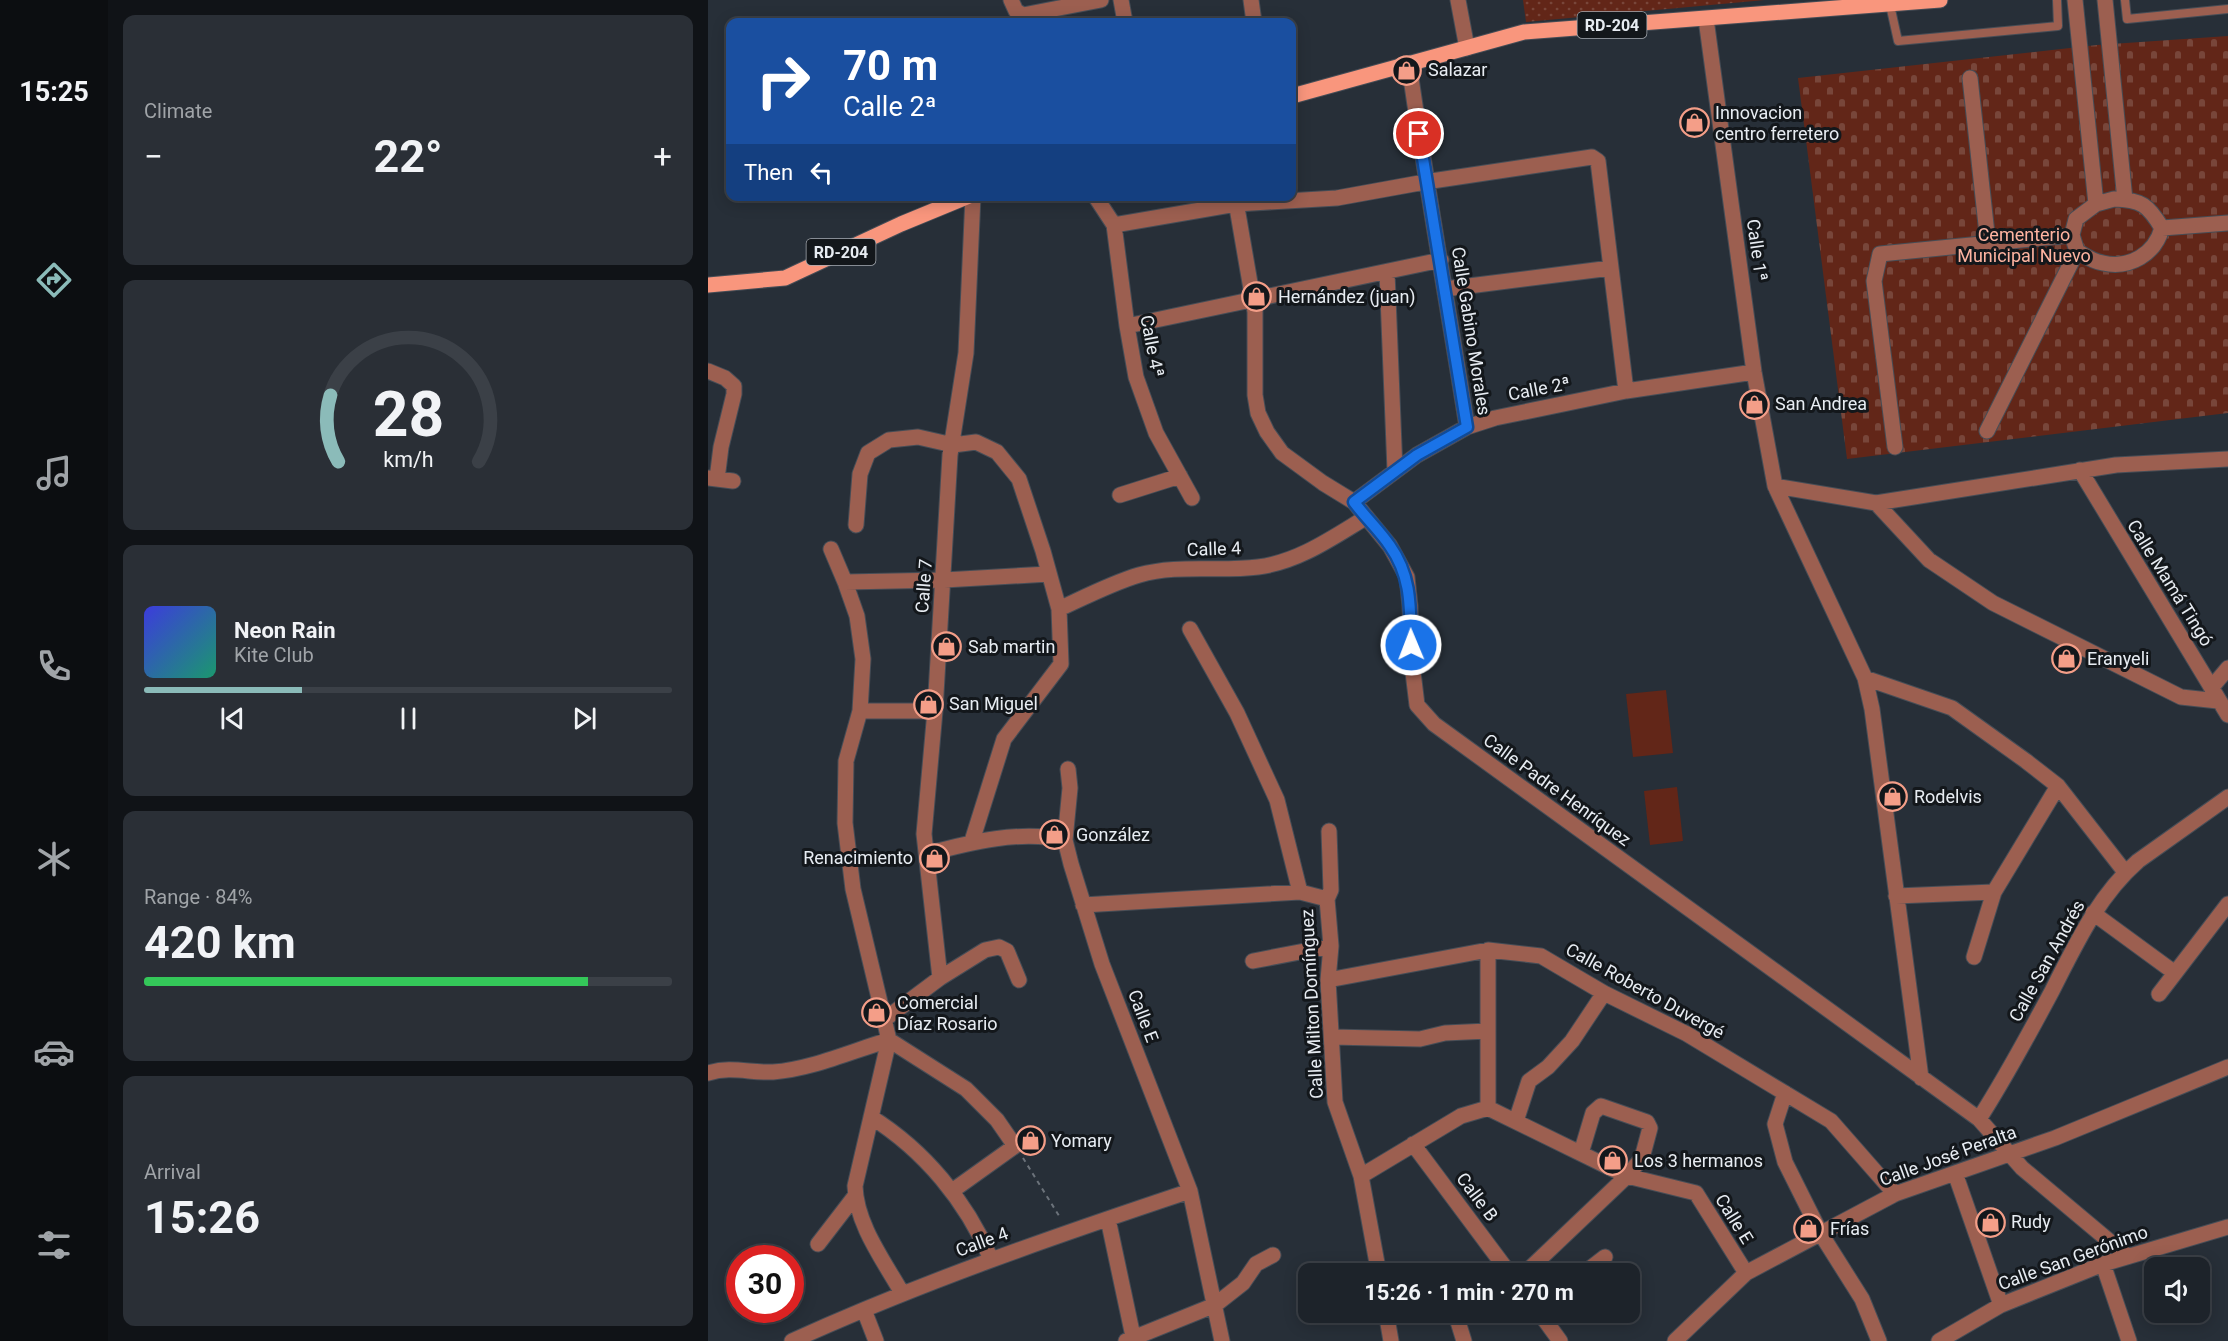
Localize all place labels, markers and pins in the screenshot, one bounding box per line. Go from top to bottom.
shop icon: Salazar [1391,54,1423,86]
place label: Salazar [1428,59,1487,80]
place label: Innovacion centro ferretero [1715,102,1839,144]
shop icon: Innovacion centro ferretero [1678,107,1710,139]
pin [1393,108,1444,159]
shop icon: Hernández (juan) [1241,281,1273,313]
place label: Hernández (juan) [1278,286,1416,308]
shop icon: San Andrea [1738,388,1770,420]
place label: San Andrea [1775,393,1867,414]
shop icon: Sab martin [931,631,963,663]
place label: Sab martin [968,636,1055,657]
shop icon: Eranyeli [2050,643,2082,675]
place label: Eranyeli [2087,648,2149,669]
shop icon: San Miguel [912,688,944,720]
place label: San Miguel [949,693,1038,714]
shop icon: Rodelvis [1877,781,1909,813]
place label: Rodelvis [1914,786,1982,807]
shop icon: González [1039,819,1071,851]
place label: González [1076,824,1150,845]
shop icon: Renacimiento [918,842,950,874]
place label: Renacimiento [803,847,913,868]
place label: Comercial Díaz Rosario [897,992,998,1034]
shop icon: Comercial Díaz Rosario [860,997,892,1029]
shop icon: Yomary [1014,1125,1046,1157]
place label: Yomary [1051,1130,1112,1151]
shop icon: Los 3 hermanos [1597,1145,1629,1177]
place label: Los 3 hermanos [1634,1150,1763,1171]
shop icon: Rudy [1974,1206,2006,1238]
place label: Rudy [2011,1211,2051,1232]
shop icon: Frías [1793,1213,1825,1245]
place label: Frías [1830,1218,1869,1239]

